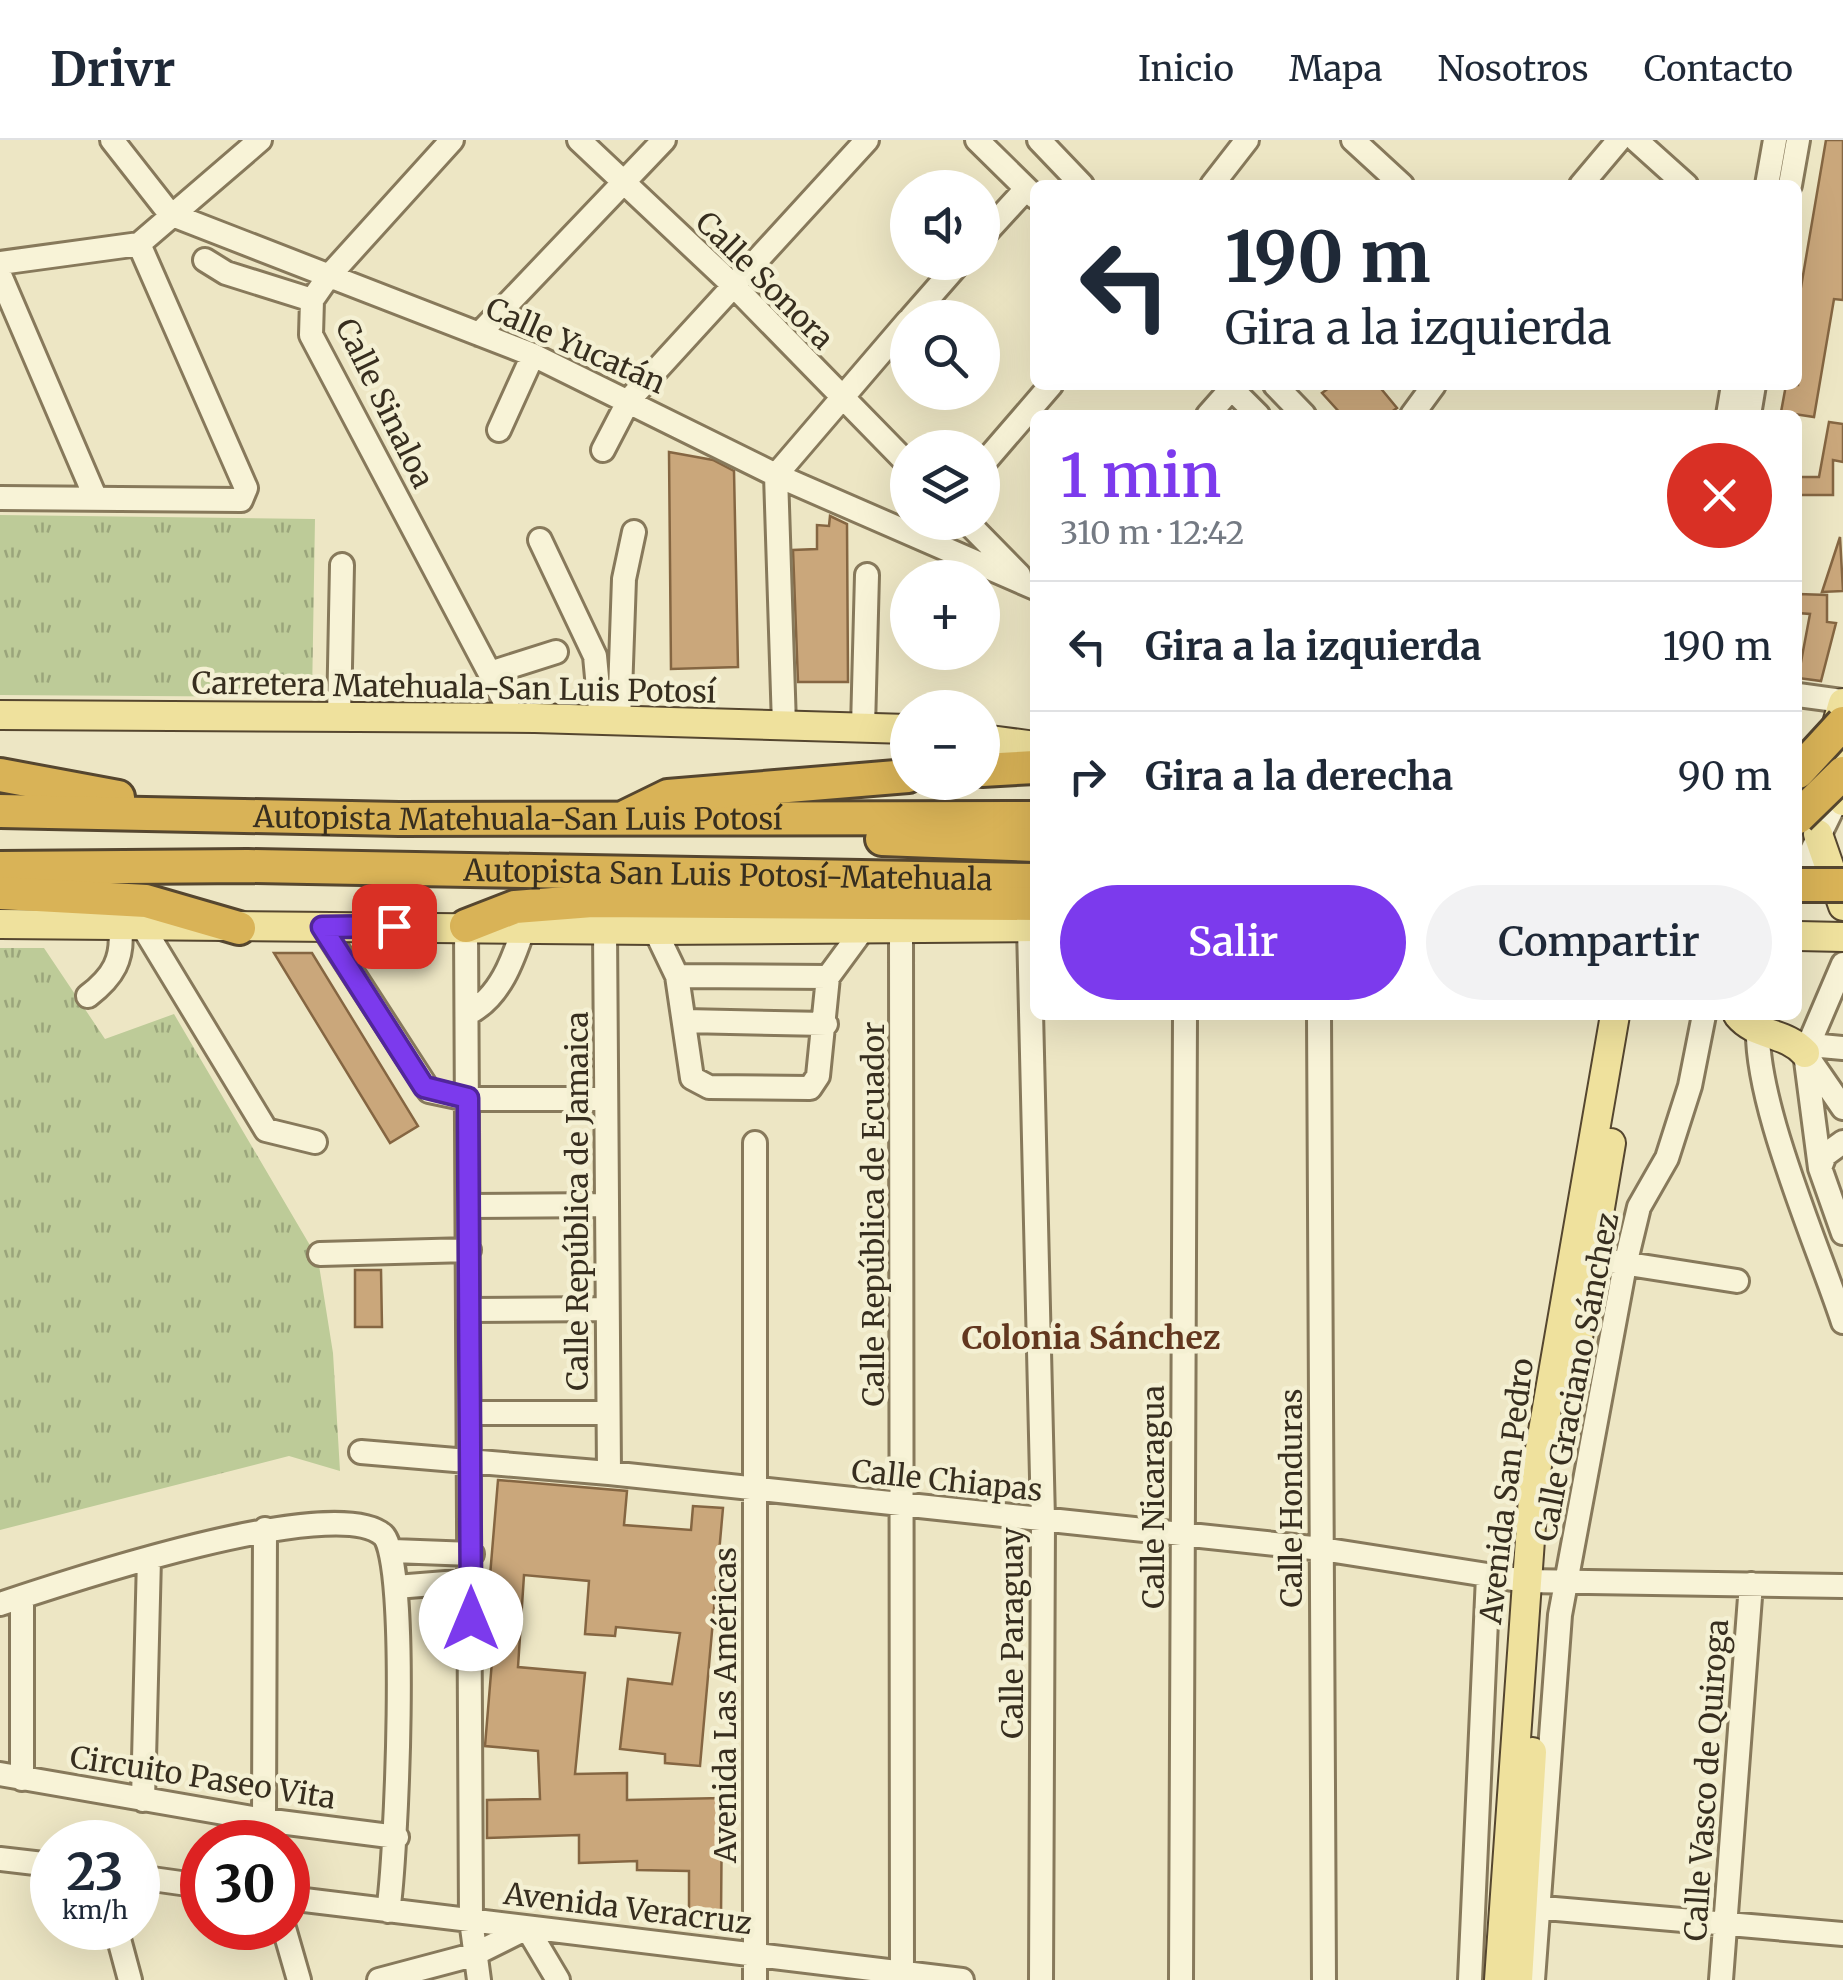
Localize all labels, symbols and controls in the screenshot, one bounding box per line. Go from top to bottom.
text: Drivr [50,39,175,99]
text: Inicio [1138,47,1234,91]
text: Mapa [1289,47,1383,91]
text: Nosotros [1438,47,1589,91]
text: Contacto [1644,47,1793,91]
map controls [890,170,1000,800]
button: sound [890,170,1000,280]
street label: Calle Sonora [688,203,842,357]
text: 190 m [1225,213,1431,301]
icon: left [1060,220,1190,350]
street label: Calle Yucatán [480,288,672,402]
button: search [890,300,1000,410]
text: Gira a la izquierda [1225,300,1612,356]
street label: Calle Sinaloa [328,312,442,494]
button: layers [890,430,1000,540]
text: 1 min [1060,438,1221,513]
button: close [1667,443,1772,548]
text: 310 m · 12:42 [1060,513,1244,553]
button: + [890,560,1000,670]
icon: left [1060,619,1115,674]
text: Gira a la izquierda [1145,623,1481,670]
text: 190 m [1662,623,1772,670]
street label: Carretera Matehuala-San Luis Potosí [191,663,718,711]
button: − [890,690,1000,800]
icon: right [1060,749,1115,804]
text: Gira a la derecha [1145,753,1453,800]
text: 90 m [1678,753,1772,800]
street label: Autopista Matehuala-San Luis Potosí [252,797,784,838]
street label: Autopista San Luis Potosí-Matehuala [462,851,993,898]
pin [352,884,437,969]
button: Salir [1060,885,1406,1000]
button: Compartir [1426,885,1772,1000]
icon: arrive [367,899,422,954]
street label: Calle República de Jamaica [558,1011,596,1391]
street label: Calle República de Ecuador [854,1022,892,1406]
street label: Calle Graciano Sánchez [1525,1209,1627,1545]
district label: Colonia Sánchez [962,1318,1220,1358]
street label: Avenida San Pedro [1471,1356,1541,1627]
street label: Calle Nicaragua [1134,1385,1172,1609]
street label: Calle Honduras [1272,1388,1310,1608]
street label: Calle Chiapas [850,1451,1044,1509]
street label: Calle Paraguay [993,1527,1031,1739]
street label: Avenida Las Américas [706,1547,744,1864]
position arrow [419,1567,523,1671]
street label: Calle Vasco de Quiroga [1676,1618,1736,1942]
street label: Circuito Paseo Vita [68,1737,338,1817]
speed limit sign: 30 [180,1820,310,1950]
text: 23 [67,1841,123,1904]
street label: Avenida Veracruz [501,1874,754,1942]
text: km/h [62,1894,128,1926]

